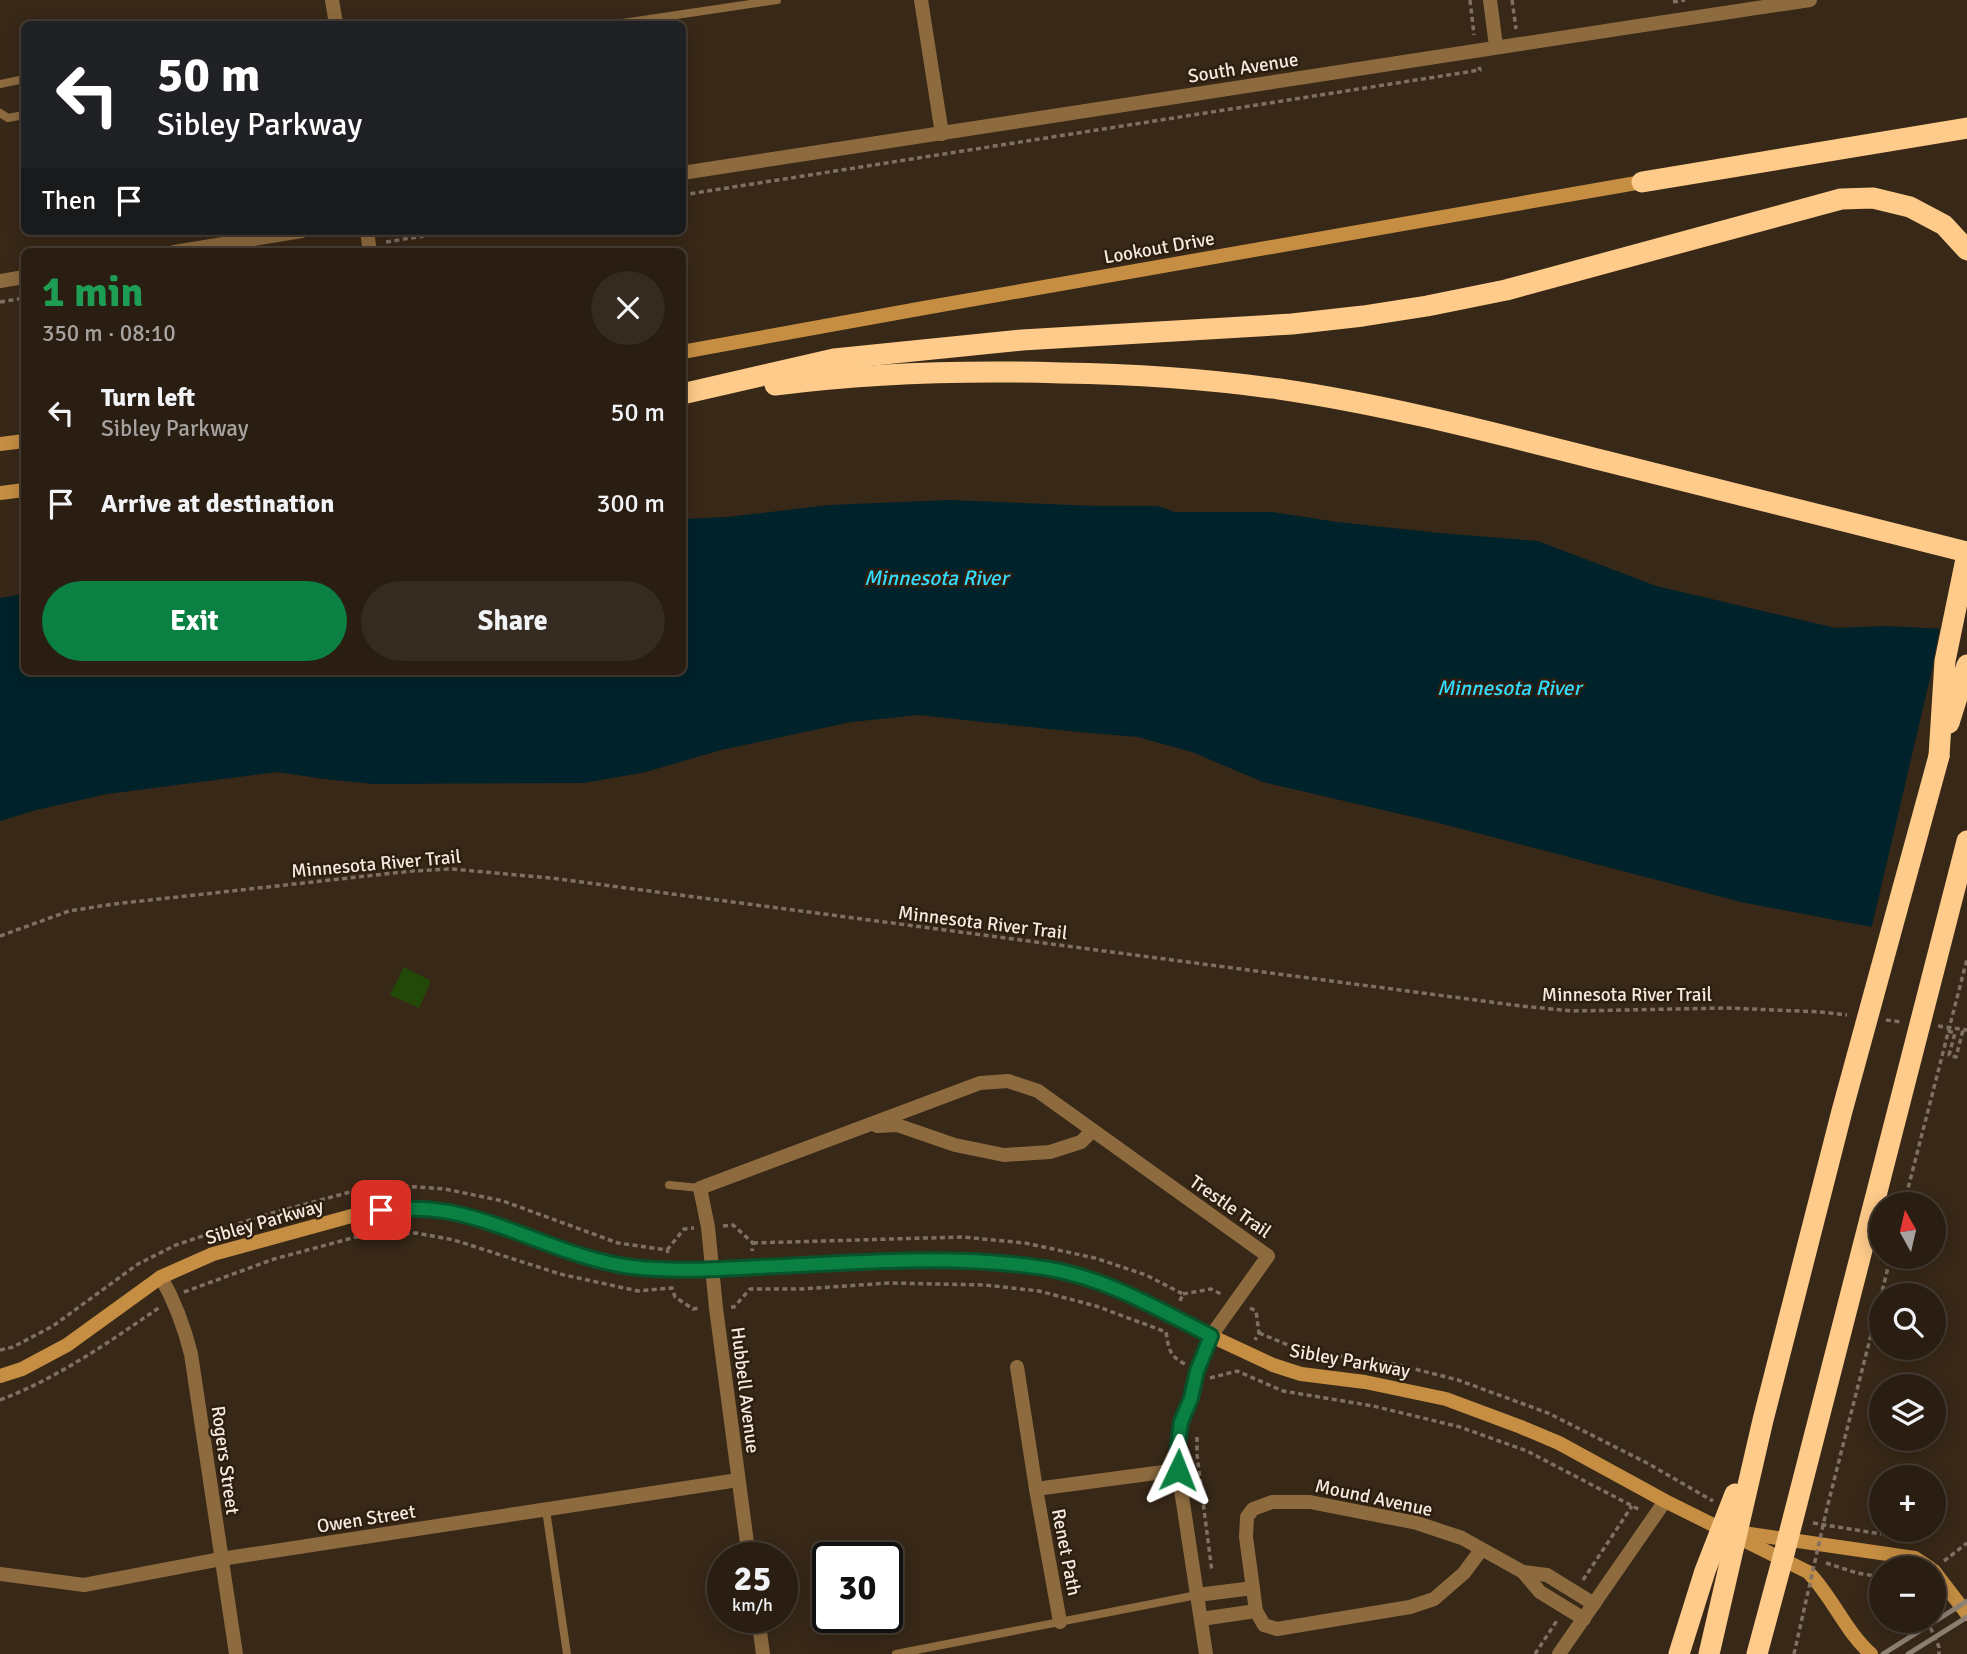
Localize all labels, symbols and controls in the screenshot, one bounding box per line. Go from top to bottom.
text: 50 m [157,45,260,105]
street label: South Avenue [1186,47,1300,89]
icon: left [42,49,133,140]
text: Sibley Parkway [157,105,362,144]
icon: arrive [110,182,148,220]
text: Then [42,185,96,217]
street label: Lookout Drive [1102,226,1216,270]
text: 1 min [42,267,143,318]
button: close [591,271,665,345]
text: 350 m · 08:10 [42,319,176,348]
text: Turn left [101,382,195,414]
icon: left [42,394,80,432]
text: 50 m [610,397,665,429]
text: Sibley Parkway [101,414,248,443]
icon: arrive [42,485,80,523]
text: Arrive at destination [101,488,334,520]
text: 300 m [596,488,665,520]
water label: Minnesota River [864,565,1011,591]
button: Exit [42,581,347,661]
button: Share [361,581,665,661]
water label: Minnesota River [1437,675,1584,701]
street label: Minnesota River Trail [290,845,462,883]
street label: Minnesota River Trail [897,901,1069,945]
street label: Minnesota River Trail [1542,983,1712,1007]
street label: Trestle Trail [1185,1170,1276,1244]
pin [351,1180,411,1240]
icon: arrive [362,1191,400,1229]
north arrow [1869,1192,1946,1269]
map controls [1869,1192,1946,1633]
street label: Sibley Parkway [202,1194,326,1250]
button: search [1869,1283,1946,1360]
street label: Hubbell Avenue [725,1325,765,1455]
street label: Sibley Parkway [1288,1339,1412,1383]
button: layers [1869,1374,1946,1451]
street label: Rogers Street [206,1404,245,1516]
position arrow [1141,1433,1215,1507]
button: + [1869,1465,1946,1542]
street label: Mound Avenue [1313,1474,1435,1522]
street label: Owen Street [315,1499,418,1539]
street label: Renet Path [1046,1507,1086,1598]
speed limit sign: 30 [812,1542,903,1633]
button: − [1869,1556,1946,1633]
text: 25 [734,1557,771,1600]
text: km/h [732,1594,773,1616]

